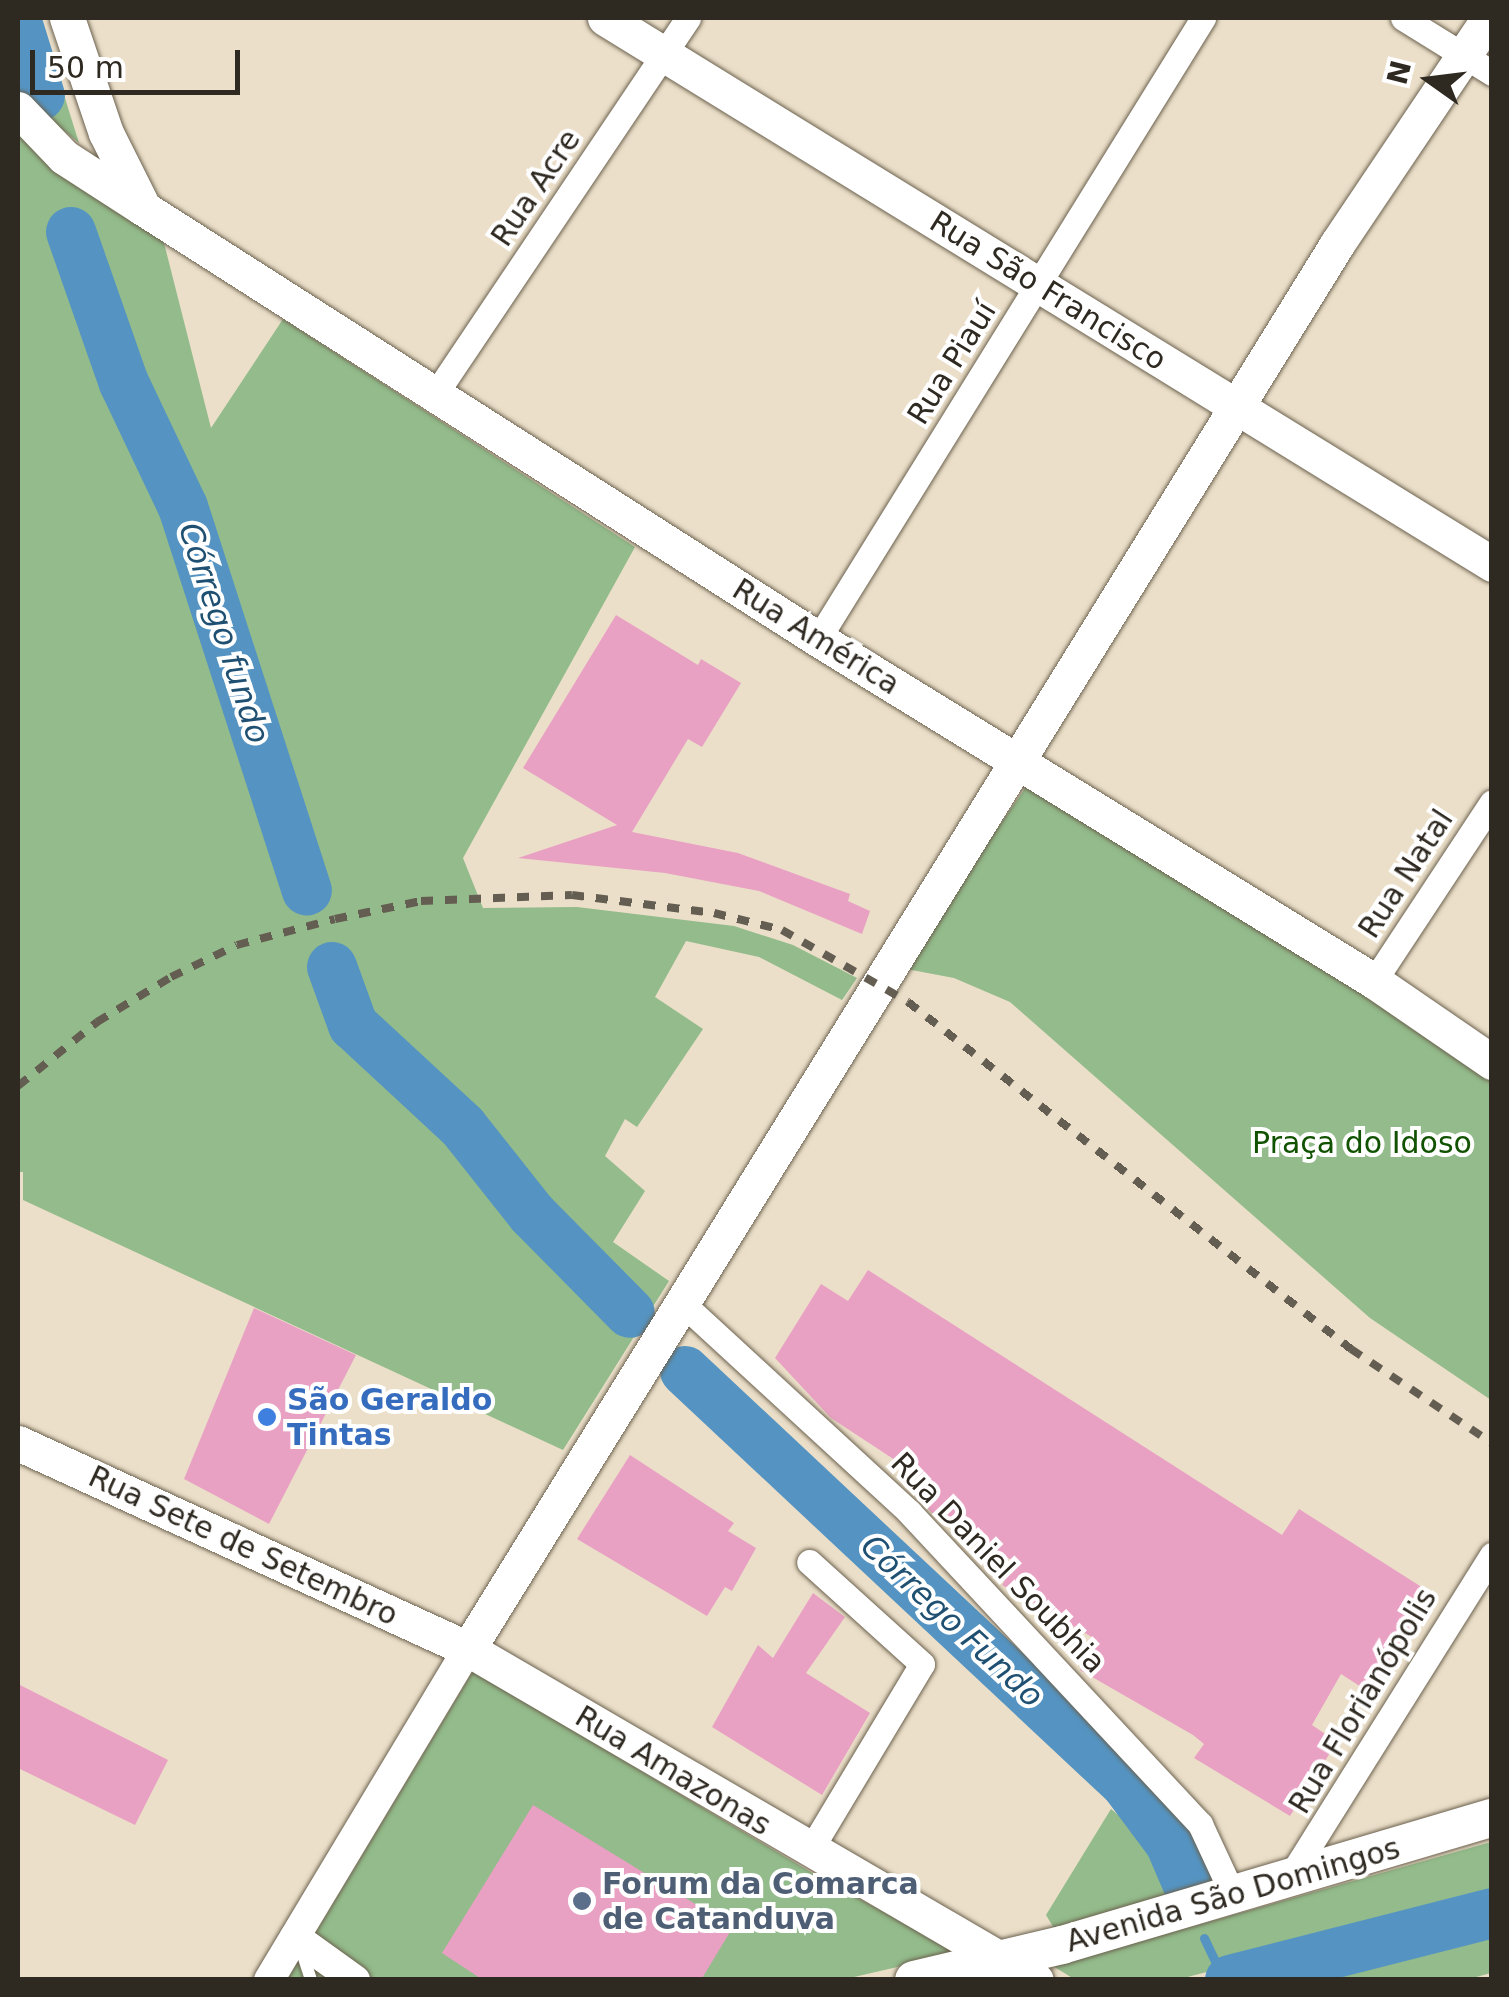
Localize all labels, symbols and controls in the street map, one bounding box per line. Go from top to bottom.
scale bar [35,30,245,92]
north arrow [1379,30,1479,130]
text: 50 m [47,50,124,85]
text: N [1381,57,1418,88]
street label: Rua Acre [484,123,588,253]
street label: Rua São Francisco [923,204,1173,378]
street label: Rua Piauí [900,295,1004,431]
water label: Córrego fundo [170,518,278,748]
street label: Rua América [726,571,906,703]
street label: Rua Natal [1351,803,1461,945]
park label: Praça do Idoso [1252,1125,1472,1161]
place label: São Geraldo Tintas [287,1382,492,1452]
marker: São Geraldo Tintas [256,1406,278,1428]
street label: Rua Daniel Soubhia [883,1445,1113,1681]
street label: Rua Sete de Setembro [83,1459,403,1633]
water label: Córrego Fundo [853,1527,1051,1715]
street label: Rua Florianópolis [1282,1582,1444,1820]
street label: Rua Amazonas [569,1698,777,1844]
street label: Avenida São Domingos [1062,1830,1404,1960]
place label: Forum da Comarca de Catanduva [602,1866,919,1936]
marker: Forum da Comarca de Catanduva [571,1890,593,1912]

